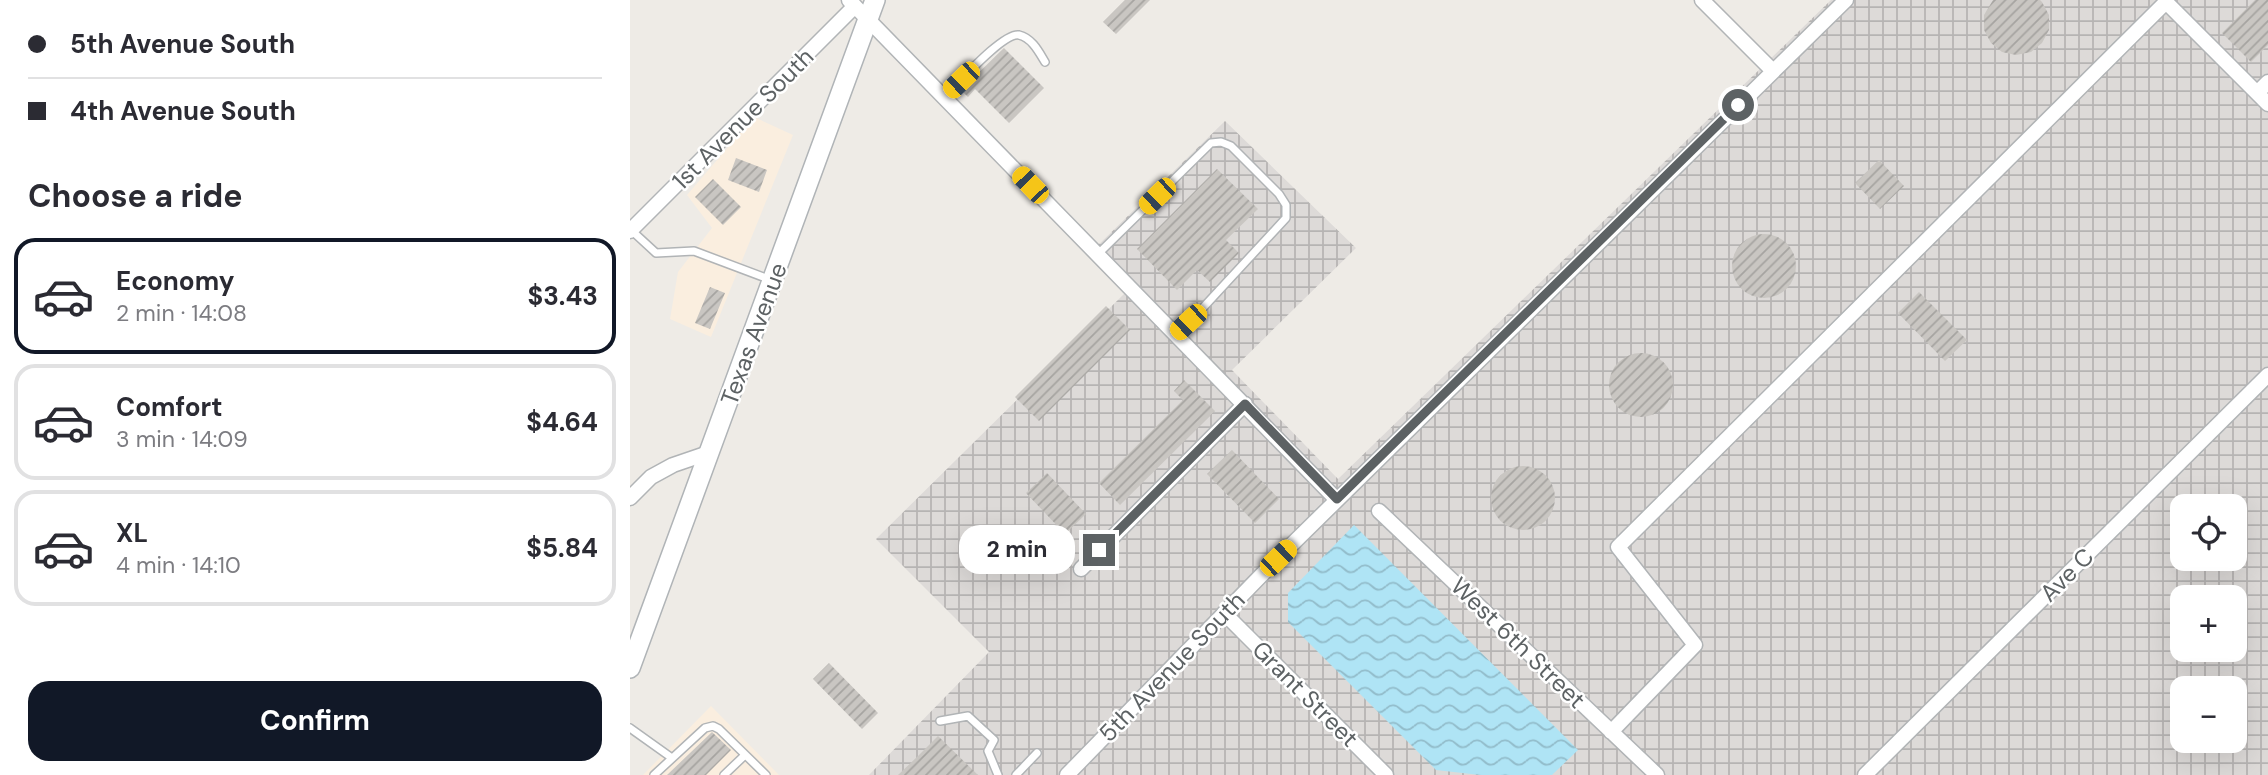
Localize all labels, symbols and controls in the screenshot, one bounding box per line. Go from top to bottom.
text: 5th Avenue South [70,27,295,61]
street label: 1st Avenue South [665,41,820,196]
car [939,58,984,102]
route start [1722,89,1754,121]
text: 4th Avenue South [70,94,296,128]
car [1008,163,1053,207]
car [1135,174,1180,218]
text: Choose a ride [28,175,243,217]
street label: Texas Avenue [713,258,794,409]
text: Economy [116,264,234,298]
icon: car [32,265,95,328]
text: $3.43 [527,279,598,313]
text: 2 min · 14:08 [116,298,247,328]
car [1166,300,1211,344]
text: Comfort [116,390,222,424]
icon: car [32,391,95,454]
text: $4.64 [526,405,598,439]
text: 3 min · 14:09 [116,424,248,454]
map controls [2170,494,2247,753]
button: locate [2170,494,2247,571]
text: XL [116,516,148,550]
icon: car [32,517,95,580]
callout: 2 min [959,526,1074,574]
text: $5.84 [526,531,598,565]
text: 2 min [987,534,1047,564]
route end [1083,534,1115,566]
car [1256,536,1301,580]
street label: Ave C [2033,541,2100,608]
text: 4 min · 14:10 [116,550,241,580]
street label: West 6th Street [1444,570,1592,715]
street label: 5th Avenue South [1092,585,1251,748]
button: + [2170,585,2247,662]
street label: Grant Street [1246,634,1365,753]
button: − [2170,676,2247,753]
button: Confirm [28,681,602,761]

